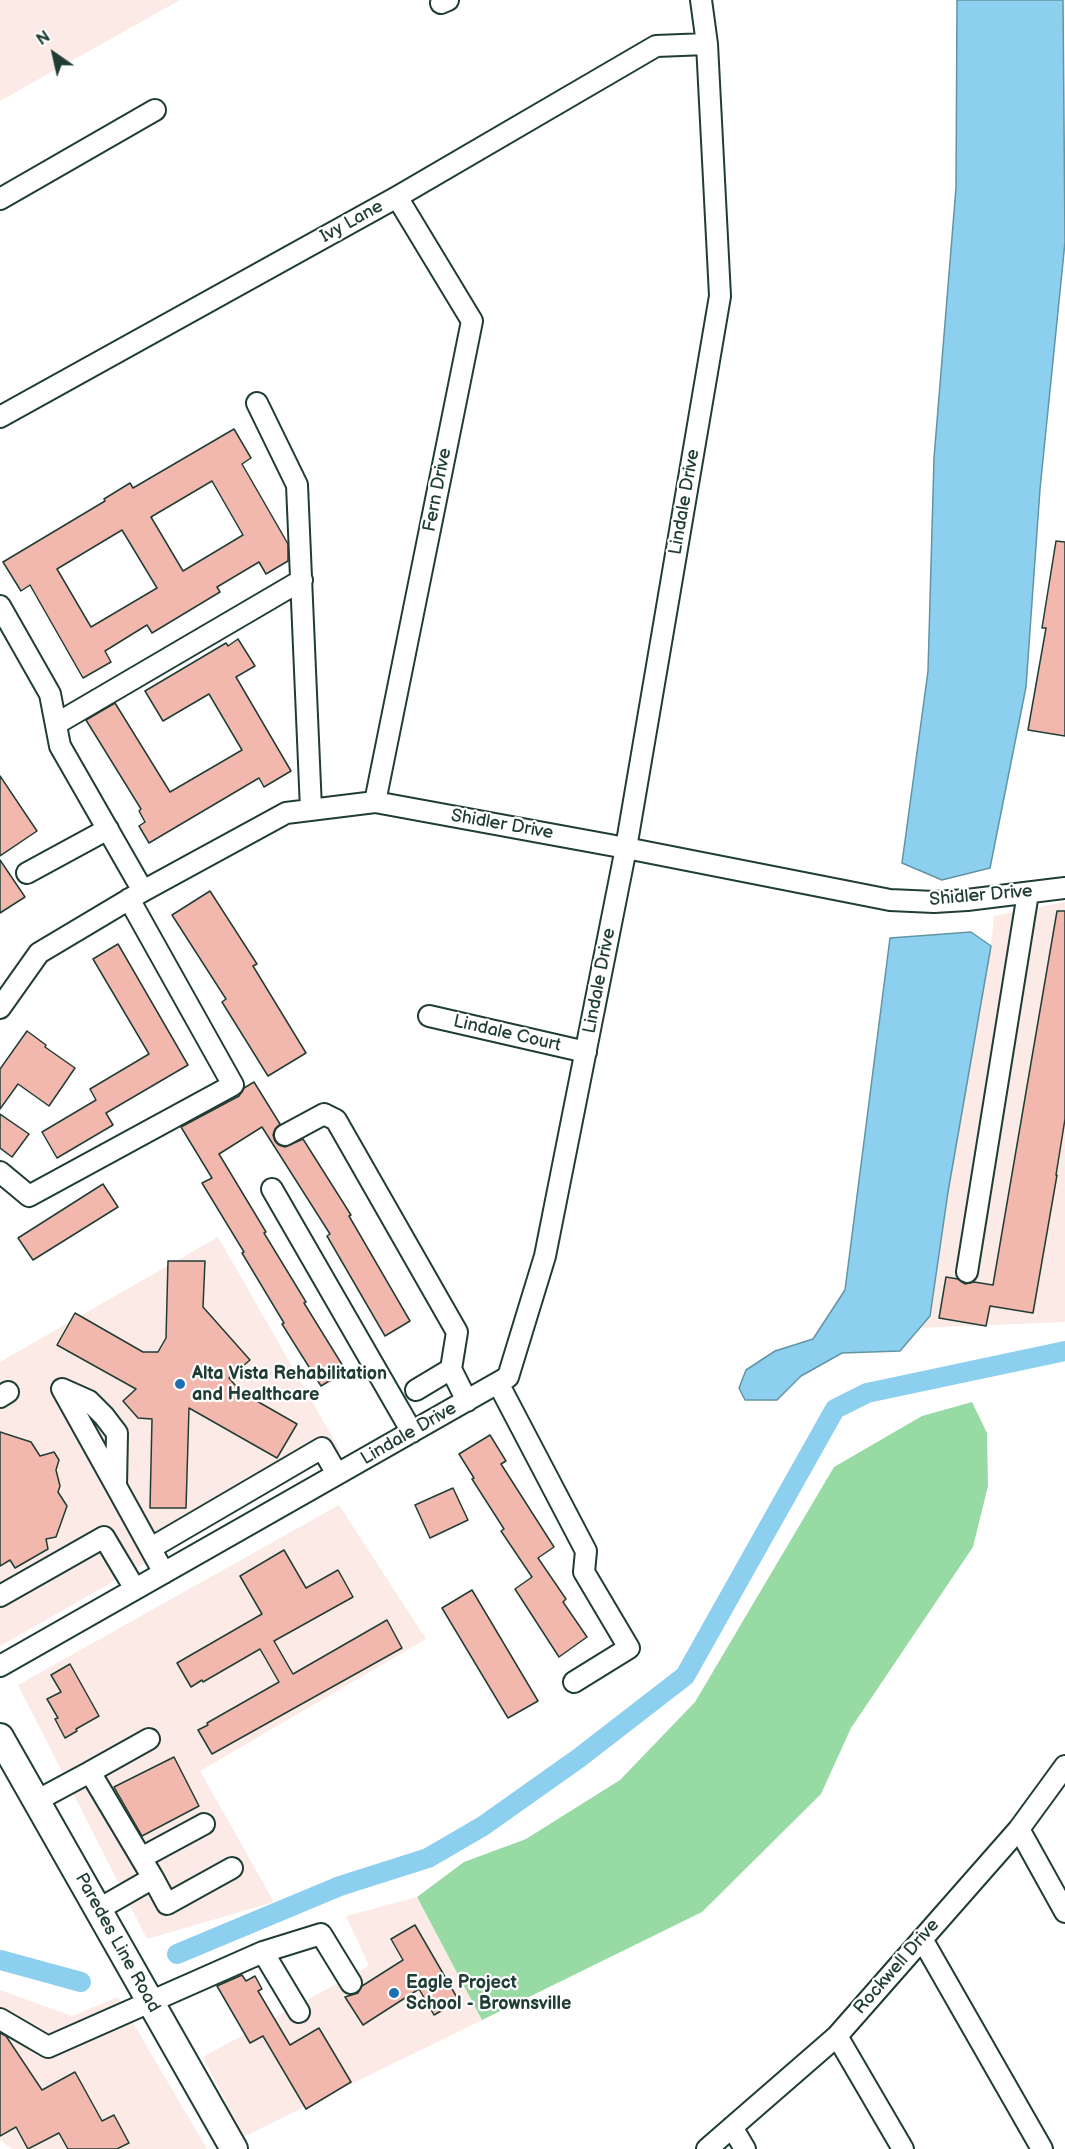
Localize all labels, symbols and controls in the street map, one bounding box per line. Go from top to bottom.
north arrow [24,24,84,84]
text: N [33,27,54,50]
street label: Ivy Lane [317,196,387,248]
street label: Fern Drive [419,446,457,534]
street label: Lindale Drive [665,447,705,557]
street label: Shidler Drive [449,805,555,845]
street label: Shidler Drive [928,881,1034,911]
street label: Lindale Drive [579,926,621,1036]
street label: Lindale Court [451,1011,563,1057]
place label: Alta Vista Rehabilitation and Healthcare [192,1363,387,1406]
marker: Alta Vista Rehabilitation and Healthcare [173,1377,187,1391]
street label: Lindale Drive [357,1398,461,1470]
street label: Paredes Line Road [70,1869,164,2017]
street label: Rockwell Drive [850,1915,944,2019]
place label: Eagle Project School - Brownsville [406,1972,571,2014]
marker: Eagle Project School - Brownsville [387,1986,401,2000]

